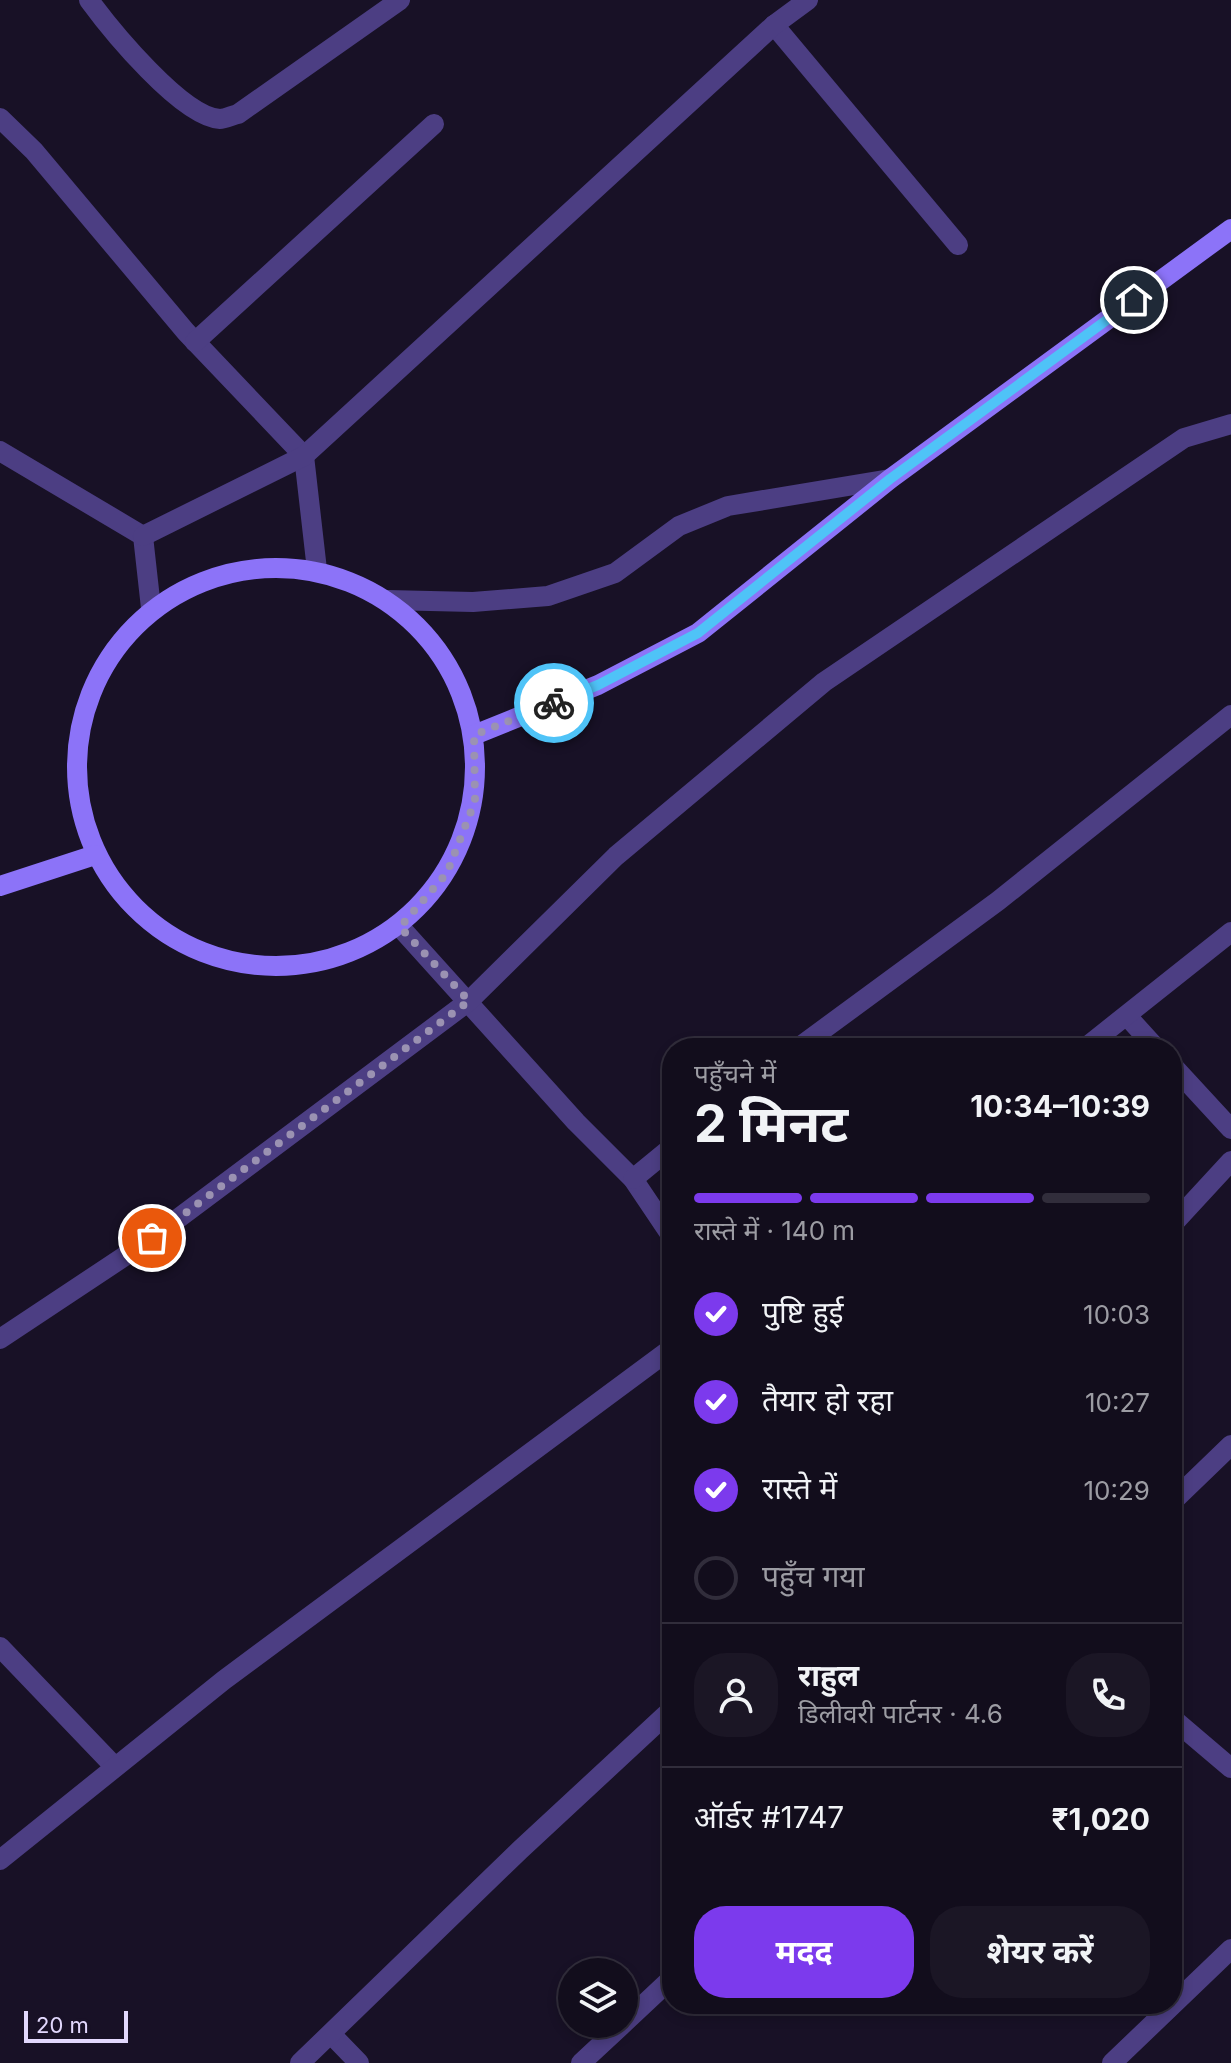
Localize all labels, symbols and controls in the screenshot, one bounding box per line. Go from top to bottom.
pin [1100,266,1168,334]
icon: home [1112,278,1156,322]
courier [514,663,594,743]
icon: bike [532,681,576,725]
text: पहुँचने में [694,1058,776,1089]
text: 10:34–10:39 [970,1088,1150,1124]
text: 2 मिनट [694,1092,848,1155]
pin [118,1204,186,1272]
text: रास्ते में · 140 m [694,1215,855,1246]
icon: bag [130,1216,174,1260]
icon: check [694,1292,738,1336]
text: पुष्टि हुई [762,1294,843,1330]
text: 10:03 [1083,1299,1150,1330]
icon: check [694,1380,738,1424]
text: तैयार हो रहा [762,1382,893,1418]
text: 10:27 [1085,1387,1150,1418]
icon: check [694,1468,738,1512]
text: रास्ते में [762,1470,837,1506]
text: 10:29 [1084,1475,1150,1506]
text: पहुँच गया [762,1558,865,1594]
button: person [694,1653,778,1737]
button: phone [1066,1653,1150,1737]
text: राहुल [798,1657,859,1693]
text: डिलीवरी पार्टनर · 4.6 [798,1698,1003,1729]
text: ऑर्डर #1747 [694,1799,844,1835]
text: ₹1,020 [1051,1801,1150,1837]
button: मदद [694,1906,914,1998]
button: शेयर करें [930,1906,1150,1998]
map controls [558,1958,638,2038]
button: layers [558,1958,638,2038]
scale bar [24,2007,128,2043]
text: 20 m [36,2012,89,2038]

